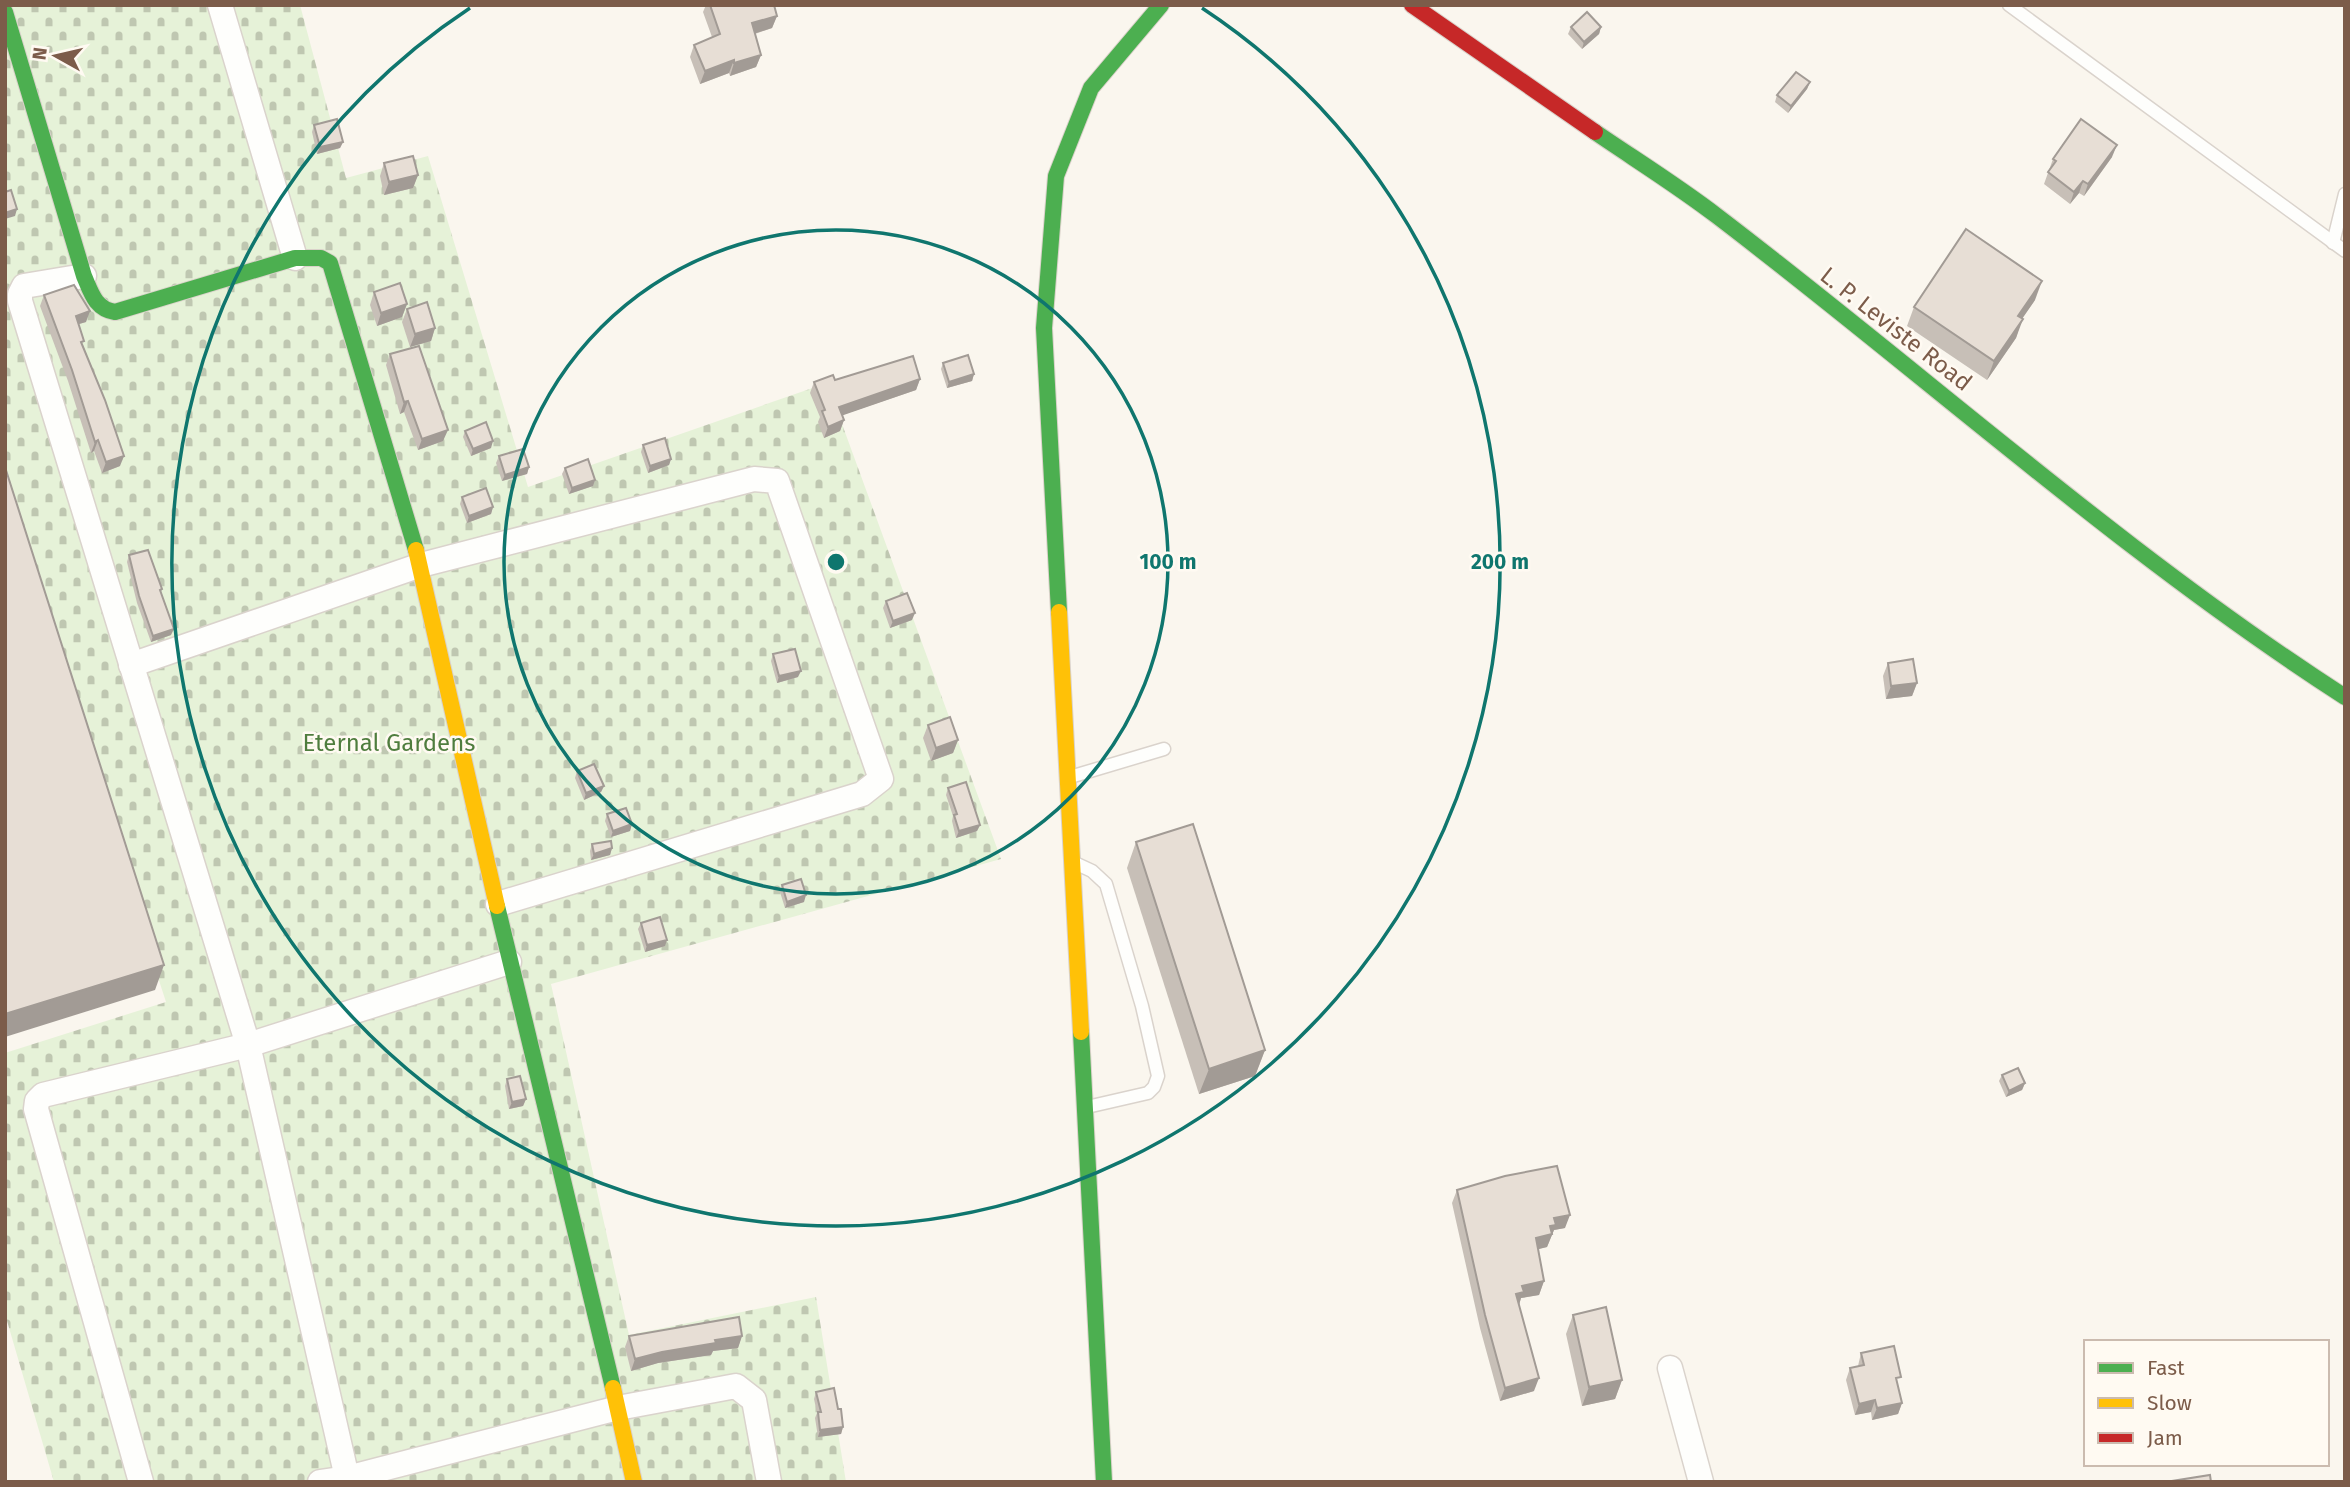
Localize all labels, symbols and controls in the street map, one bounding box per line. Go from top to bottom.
north arrow [21,21,91,91]
text: N [27,46,52,62]
street label: L. P. Leviste Road [1815,261,1977,397]
text: 100 m [1139,549,1197,575]
text: 200 m [1471,549,1529,575]
centre of rings [824,550,848,574]
park label: Eternal Gardens [303,729,475,757]
legend [2084,1340,2329,1466]
text: Fast [2147,1355,2185,1381]
text: Slow [2147,1390,2192,1416]
text: Jam [2147,1425,2183,1451]

